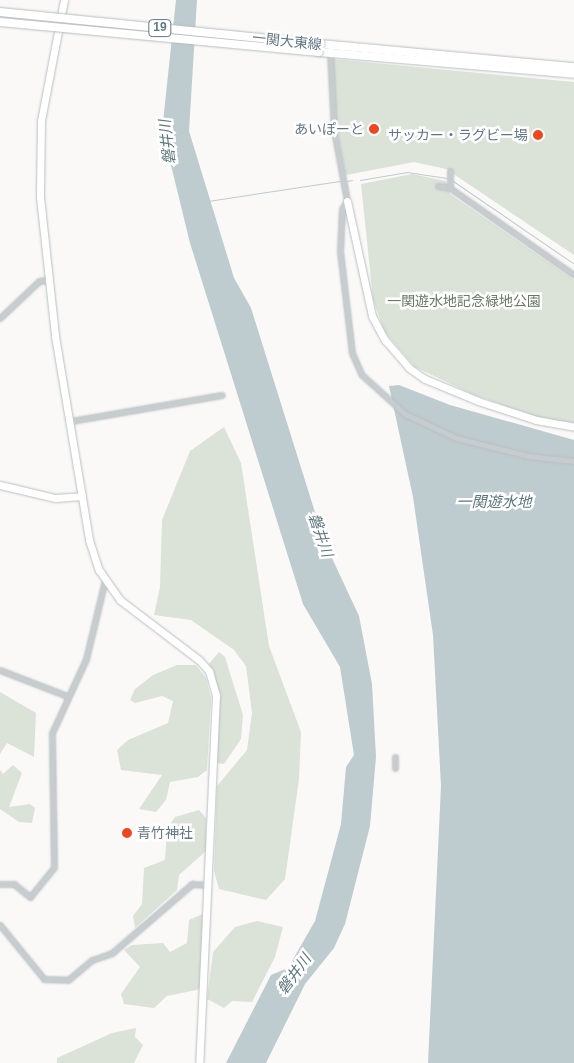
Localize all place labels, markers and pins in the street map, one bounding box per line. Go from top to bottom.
place label: あいぽーと [294,121,364,137]
marker: あいぽーと [368,123,380,135]
place label: サッカー・ラグビー場 [388,127,528,143]
marker: サッカー・ラグビー場 [532,129,544,141]
place label: 青竹神社 [137,825,193,841]
marker: 青竹神社 [121,827,133,839]

